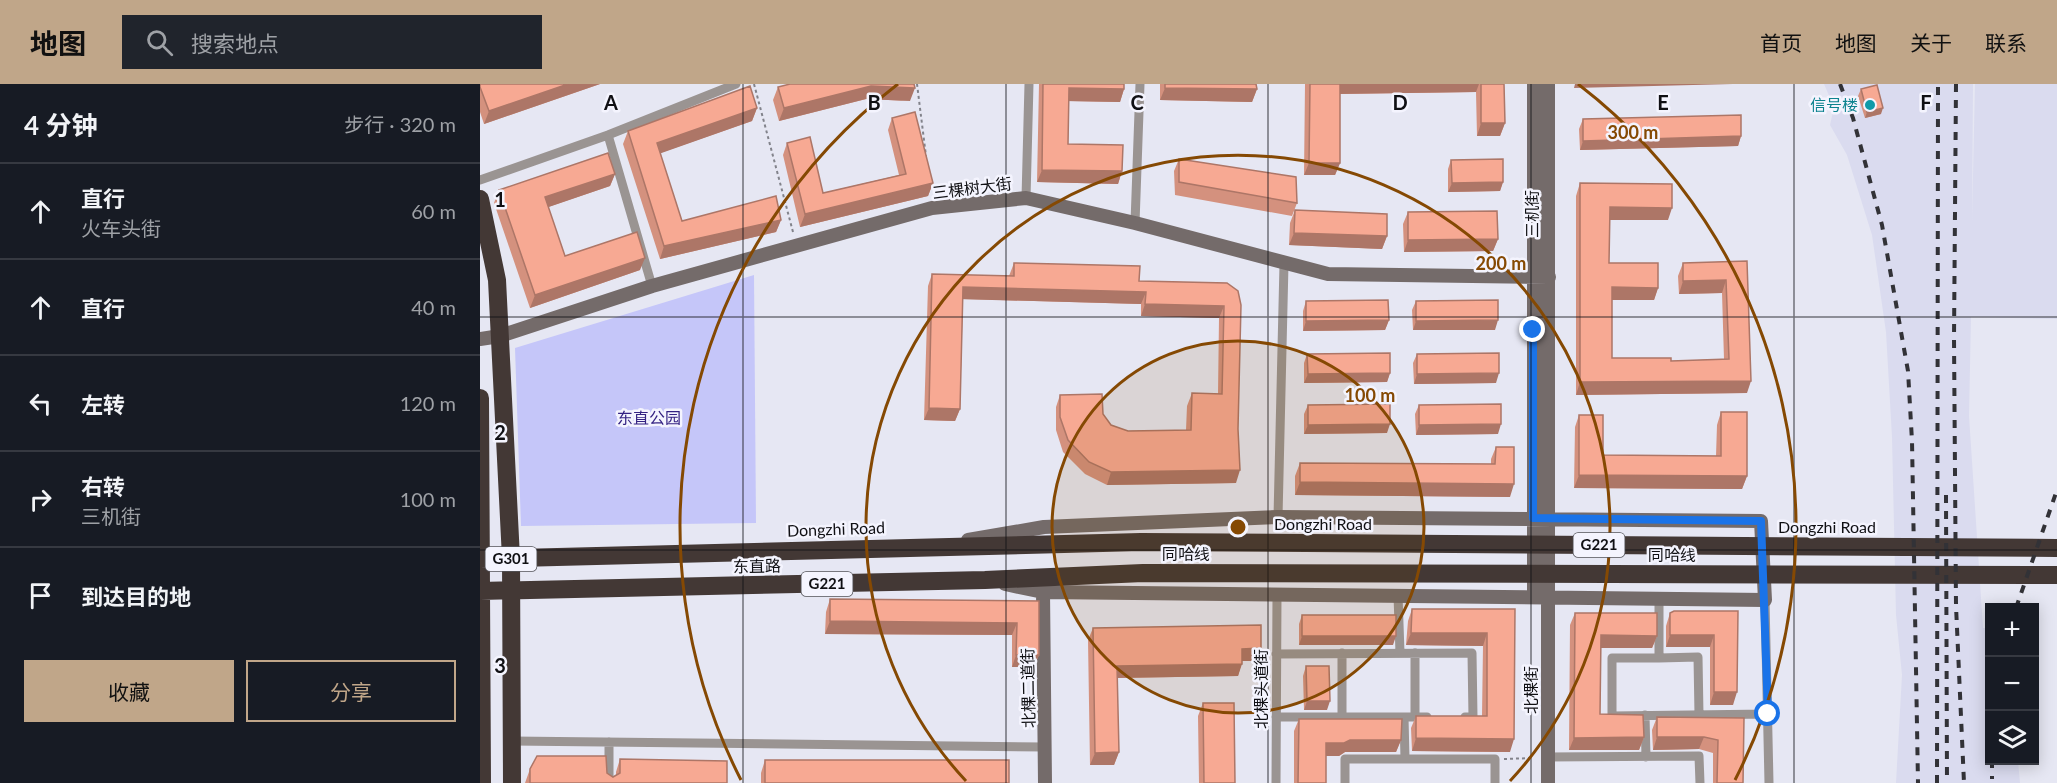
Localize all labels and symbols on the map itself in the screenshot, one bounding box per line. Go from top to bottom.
text: A [603,90,618,114]
text: B [867,90,881,114]
text: C [1130,90,1144,114]
text: D [1392,90,1408,114]
text: E [1657,90,1669,114]
text: F [1920,90,1932,114]
place label: 信号楼 [1810,95,1858,114]
marker: 信号楼 [1863,98,1877,112]
text: 300 m [1608,121,1658,143]
street label: 三棵树大街 [931,173,1013,202]
text: 1 [494,187,506,211]
street label: 三机街 [1522,190,1541,238]
text: 200 m [1476,252,1526,274]
route end [1519,316,1545,342]
text: 100 m [1345,384,1395,406]
park label: 东直公园 [617,408,681,427]
text: 2 [494,420,506,444]
street label: Dongzhi Road [1274,514,1372,533]
street label: Dongzhi Road [787,517,885,540]
centre of rings [1228,517,1248,537]
street label: Dongzhi Road [1778,517,1876,536]
road number: G221 [1574,533,1624,557]
street label: 同哈线 [1162,544,1210,563]
street label: 同哈线 [1648,545,1696,564]
road number: G301 [486,547,537,571]
street label: 东直路 [733,556,781,575]
road number: G221 [802,572,852,596]
street label: 北棵二道街 [1017,648,1038,728]
street label: 北棵头道街 [1251,649,1270,729]
text: 3 [494,653,506,677]
street label: 北棵街 [1521,666,1540,714]
route start [1754,700,1780,726]

